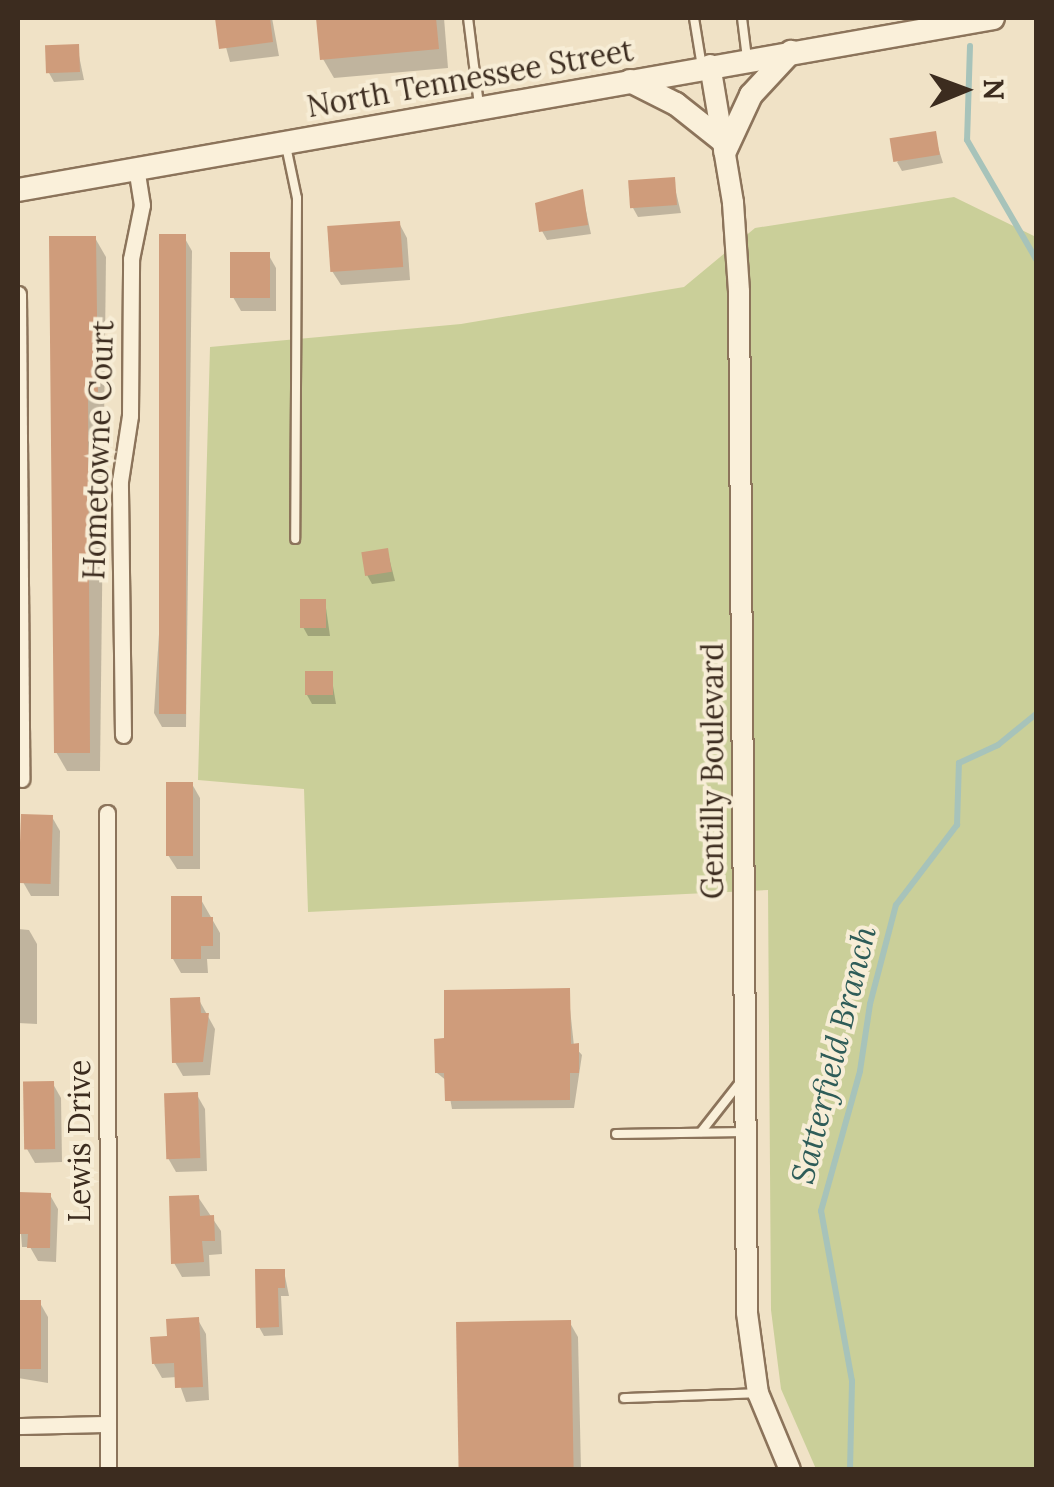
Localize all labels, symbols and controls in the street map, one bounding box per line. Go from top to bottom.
street label: North Tennessee Street [304,32,636,124]
north arrow [914,40,1014,140]
text: N [976,78,1012,101]
street label: Hometowne Court [75,320,121,580]
street label: Gentilly Boulevard [694,643,730,899]
water label: Satterfield Branch [783,922,885,1188]
street label: Lewis Drive [61,1060,97,1222]

